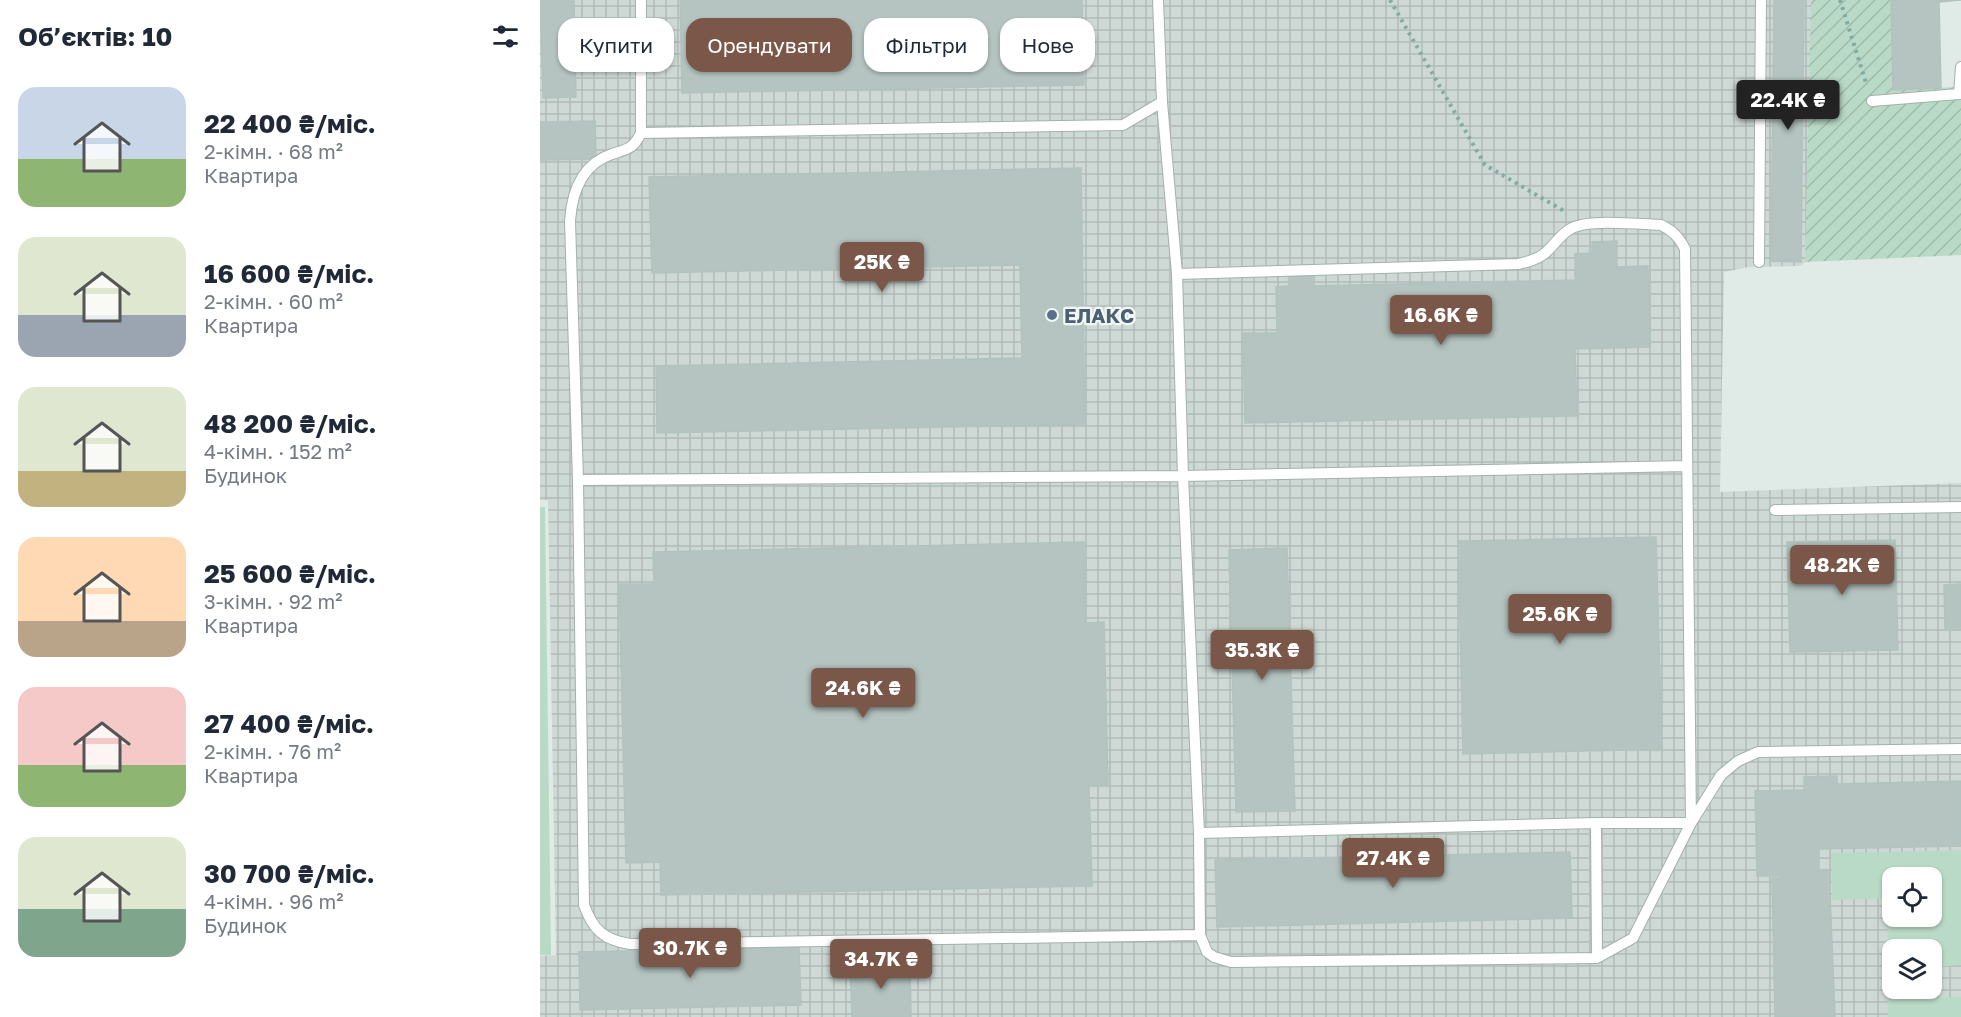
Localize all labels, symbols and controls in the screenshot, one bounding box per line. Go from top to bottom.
chip: Купити [558,18,674,72]
chip: Орендувати [686,18,852,72]
chip: Фільтри [864,18,988,72]
chip: Нове [1000,18,1095,72]
icon: filters [489,20,522,53]
text: Об’єктів: 10 [18,21,172,52]
pin: 22.4K ₴ [1733,80,1843,131]
text: 22.4K ₴ [1751,87,1826,111]
text: 22 400 ₴/міс. [204,108,376,139]
icon: home [66,111,138,183]
text: 2-кімн. · 68 m² [204,139,343,163]
text: Квартира [204,163,298,187]
pin: 25K ₴ [840,242,924,293]
text: 25K ₴ [854,249,910,273]
text: 16 600 ₴/міс. [204,258,374,289]
icon: home [66,261,138,333]
text: 2-кімн. · 60 m² [204,289,343,313]
pin: 16.6K ₴ [1386,295,1496,346]
text: 16.6K ₴ [1404,302,1478,326]
place label: ЕЛАКС [1064,303,1134,327]
marker: ЕЛАКС [1045,308,1059,322]
text: Квартира [204,313,298,337]
text: 48 200 ₴/міс. [204,408,377,439]
icon: home [66,411,138,483]
text: 4-кімн. · 152 m² [204,439,352,463]
text: Будинок [204,463,287,487]
pin: 48.2K ₴ [1787,545,1897,596]
text: 48.2K ₴ [1804,552,1880,576]
text: 25 600 ₴/міс. [204,558,376,589]
icon: home [66,561,138,633]
text: 3-кімн. · 92 m² [204,589,342,613]
pin: 25.6K ₴ [1505,594,1615,645]
text: 25.6K ₴ [1522,601,1598,625]
text: Квартира [204,613,298,637]
pin: 35.3K ₴ [1207,630,1317,681]
text: 35.3K ₴ [1225,637,1299,661]
pin: 24.6K ₴ [808,668,918,719]
text: 24.6K ₴ [825,675,901,699]
text: 27 400 ₴/міс. [204,708,374,739]
icon: home [66,711,138,783]
text: 2-кімн. · 76 m² [204,739,341,763]
text: Квартира [204,763,298,787]
pin: 27.4K ₴ [1338,838,1448,889]
text: 27.4K ₴ [1356,845,1430,869]
text: 30 700 ₴/міс. [204,858,375,889]
icon: home [66,861,138,933]
map controls [1882,867,1942,999]
button: locate [1882,867,1942,927]
text: 4-кімн. · 96 m² [204,889,343,913]
text: Будинок [204,913,287,937]
pin: 30.7K ₴ [635,928,745,979]
text: 30.7K ₴ [653,935,727,959]
pin: 34.7K ₴ [826,939,936,990]
button: layers [1882,939,1942,999]
text: 34.7K ₴ [844,946,918,970]

